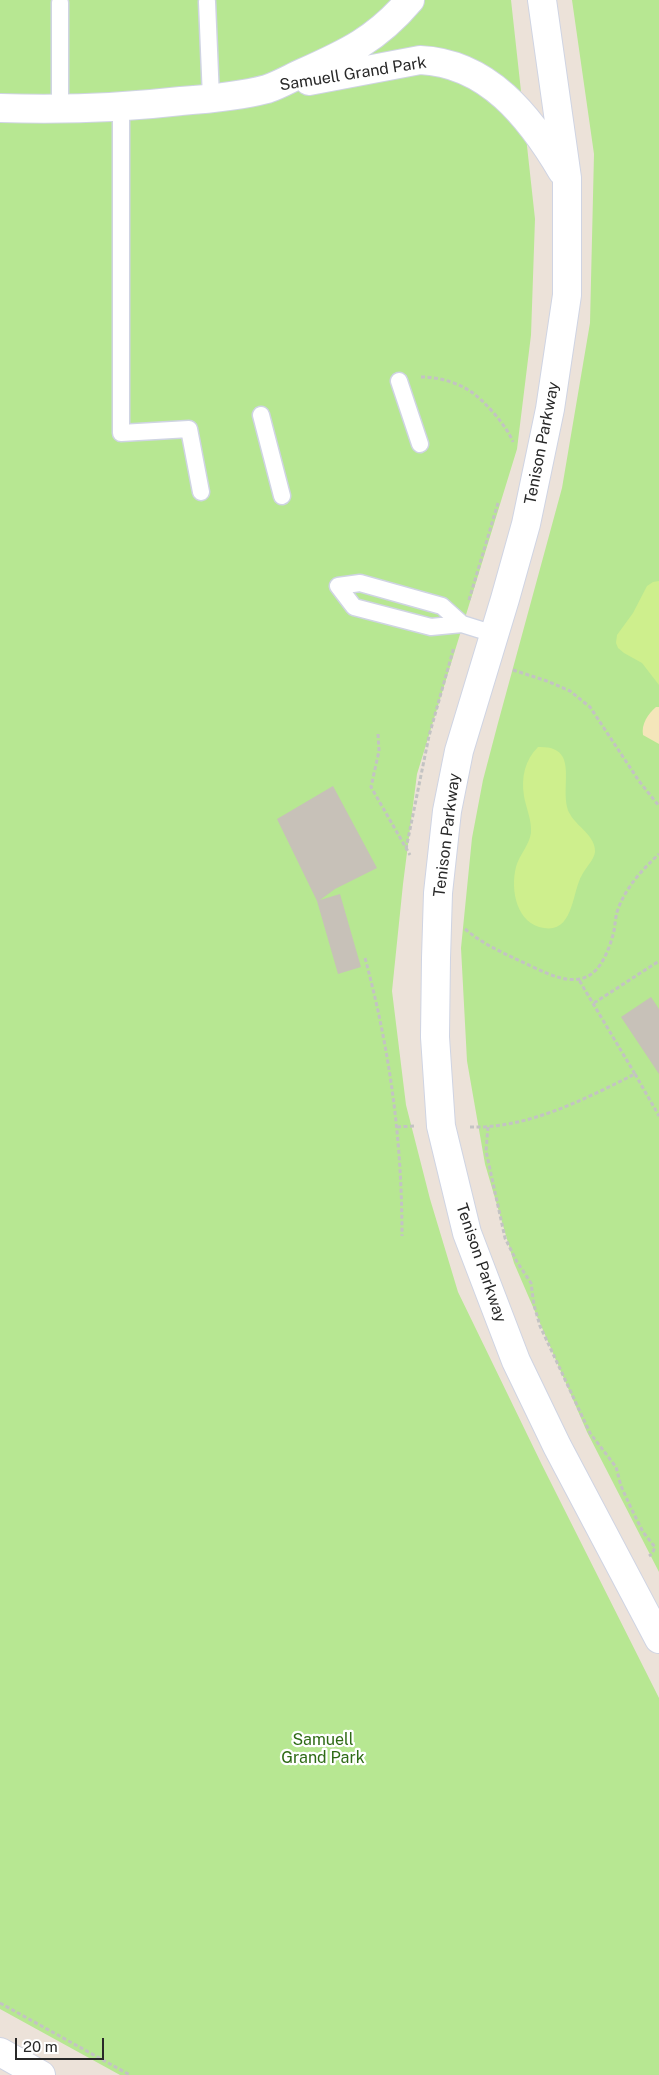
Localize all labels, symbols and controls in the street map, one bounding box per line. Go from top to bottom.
street label: Samuell Grand Park [278,53,428,95]
street label: Tenison Parkway [521,380,563,506]
street label: Tenison Parkway [430,772,464,898]
street label: Tenison Parkway [452,1201,510,1325]
park label: Samuell Grand Park [281,1730,365,1768]
scale bar [18,2028,106,2060]
text: 20 m [23,2038,58,2055]

